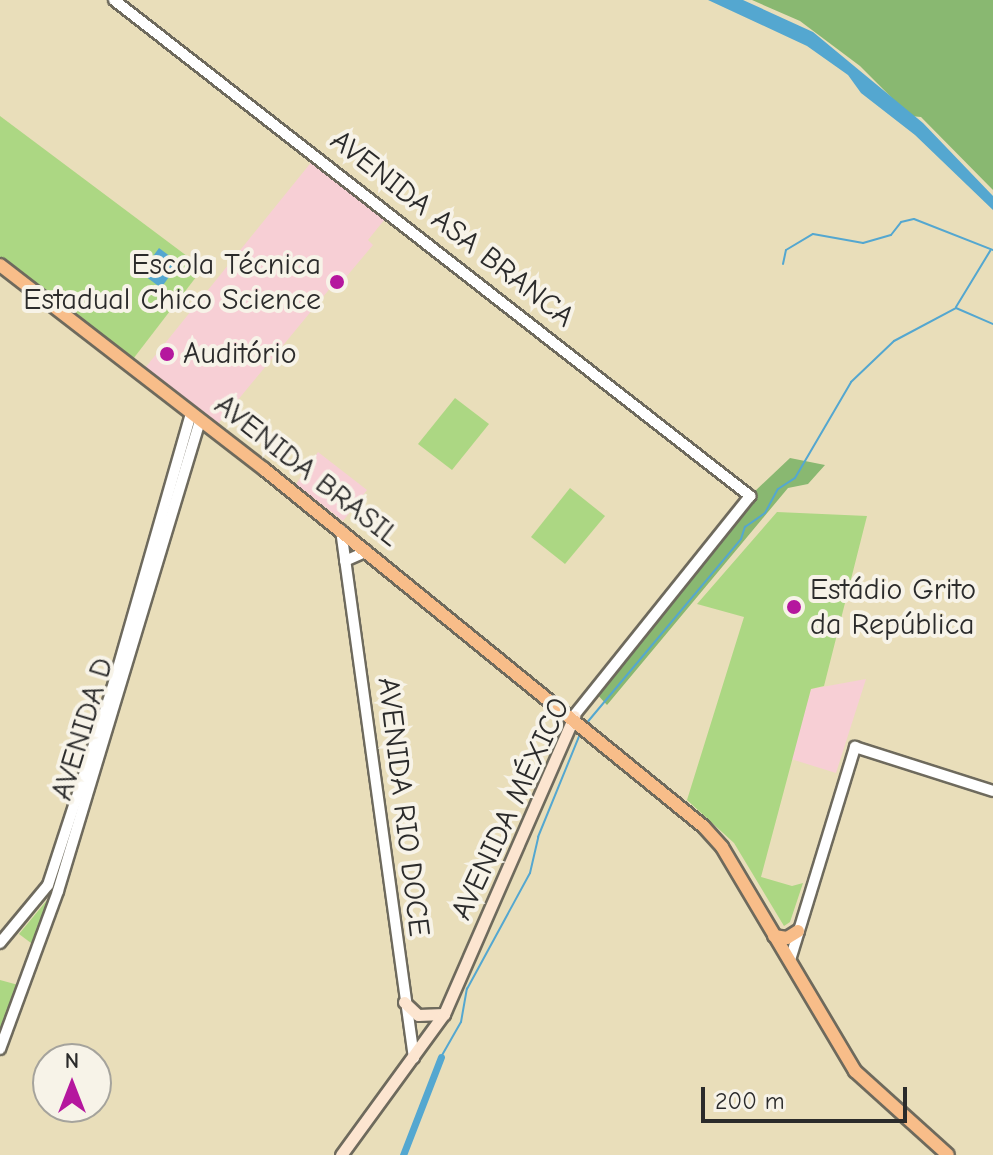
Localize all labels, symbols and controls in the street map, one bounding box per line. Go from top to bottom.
street label: AVENIDA ASA BRANCA [323,123,581,335]
place label: Escola Técnica Estadual Chico Science [23,247,321,318]
marker: Escola Técnica Estadual Chico Science [328,273,346,291]
place label: Auditório [183,336,297,372]
marker: Auditório [158,345,176,363]
street label: AVENIDA BRASIL [207,387,407,555]
place label: Estádio Grito da República [810,572,976,642]
marker: Estádio Grito da República [785,598,803,616]
street label: AVENIDA D [44,653,122,805]
street label: AVENIDA RIO DOCE [369,675,437,939]
street label: AVENIDA MÉXICO [444,692,578,926]
north arrow [32,1043,112,1123]
text: N [65,1048,79,1074]
scale bar [705,1071,911,1121]
text: 200 m [715,1087,785,1115]

